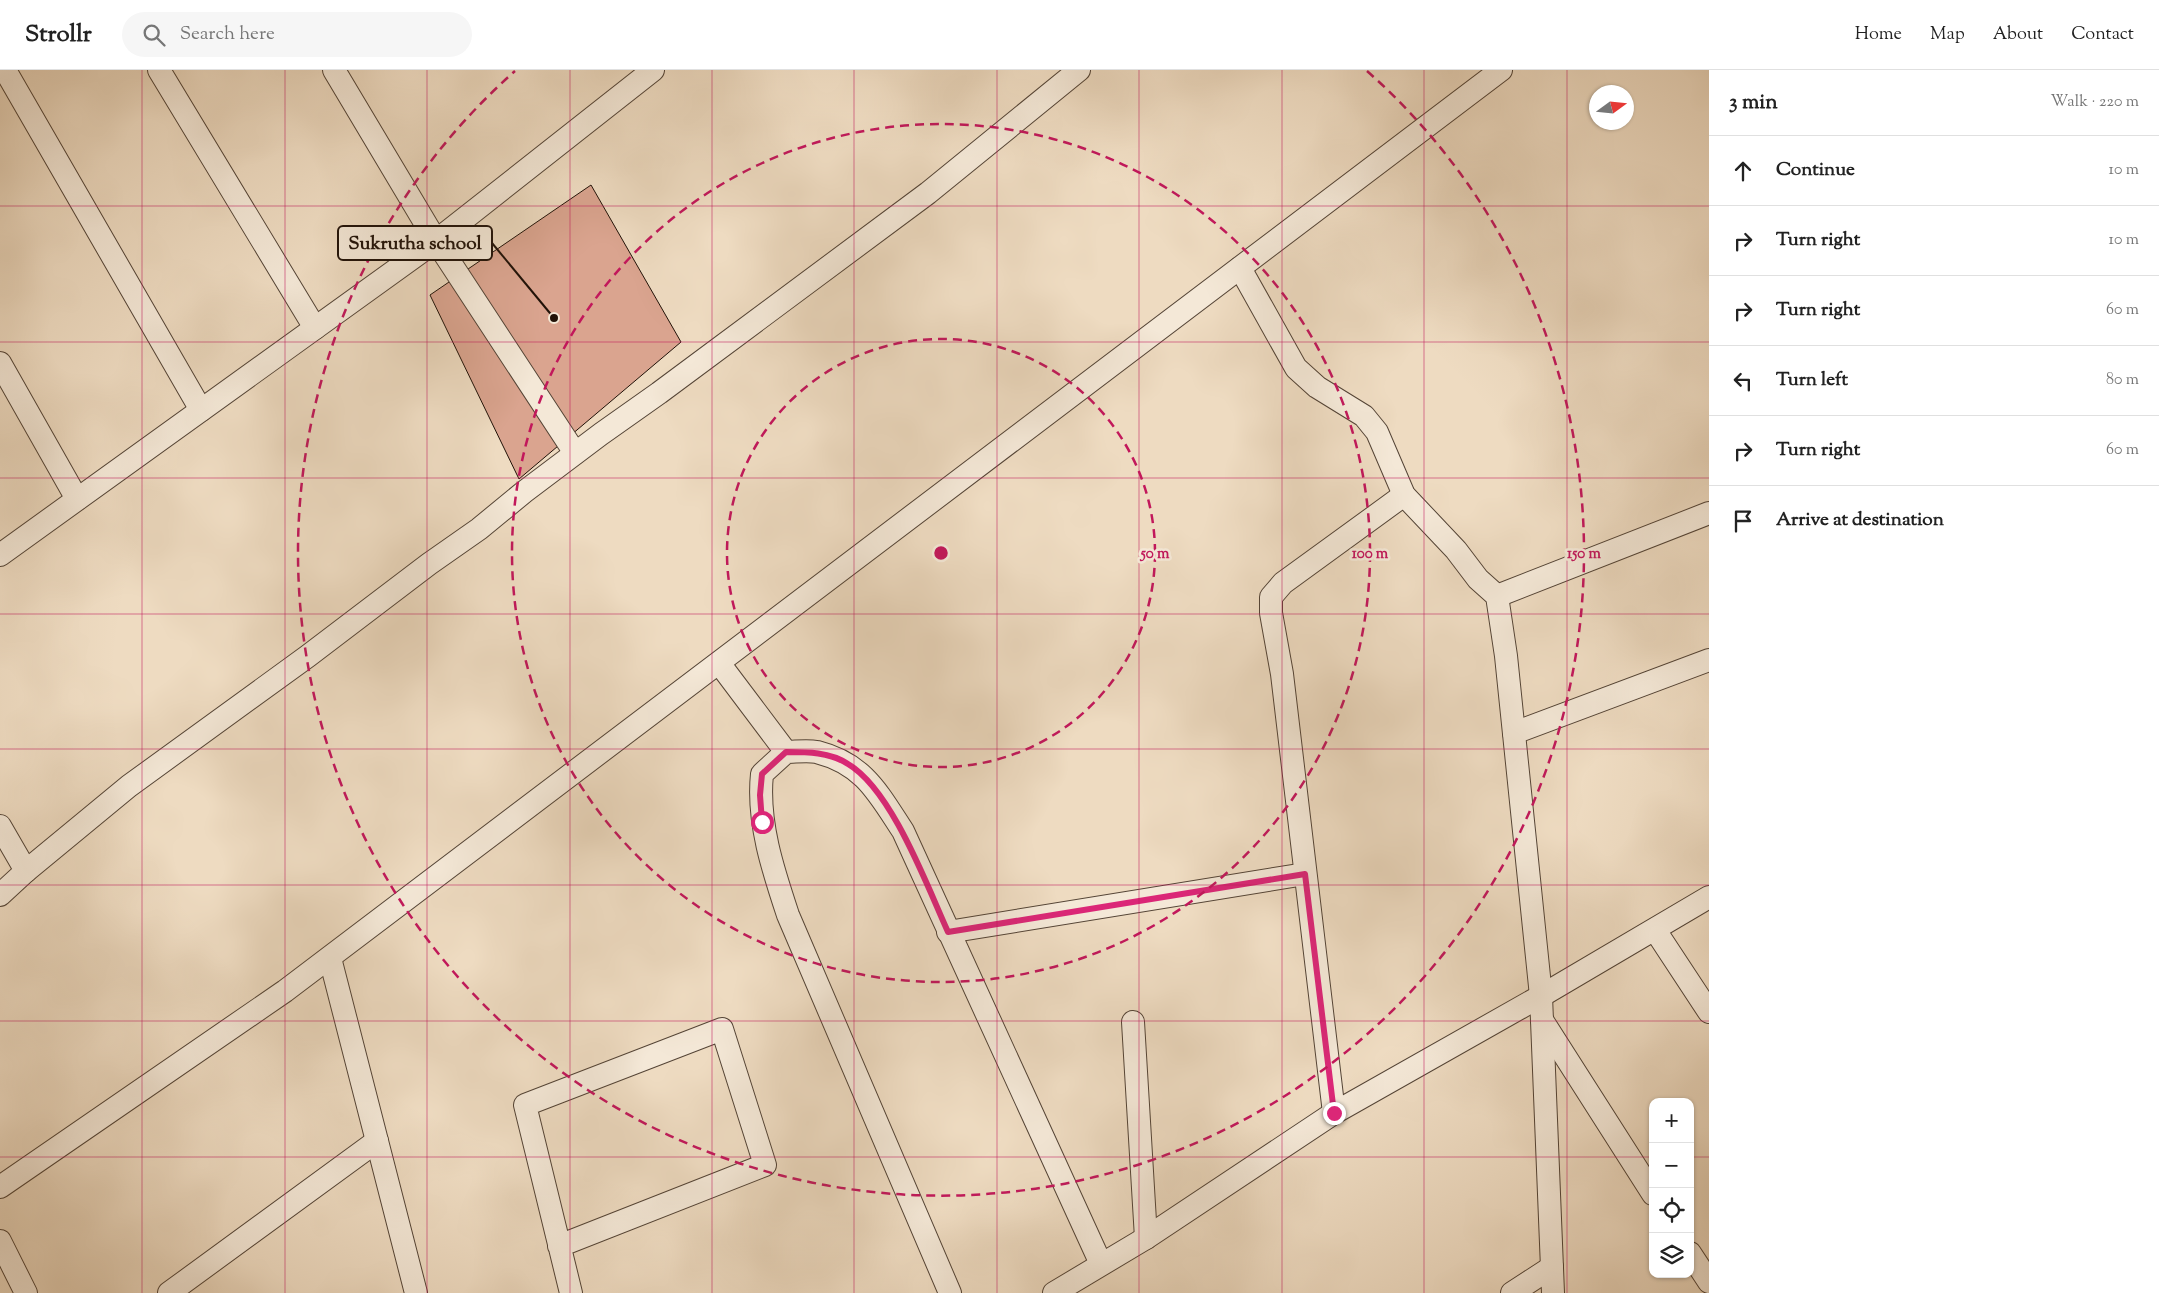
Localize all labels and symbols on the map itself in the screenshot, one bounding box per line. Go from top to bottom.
north arrow [1589,85,1634,130]
callout: Sukrutha school [338,226,492,260]
text: Sukrutha school [348,231,483,258]
centre of rings [932,544,950,562]
text: 50 m [1140,544,1170,565]
text: 100 m [1352,544,1389,565]
text: 150 m [1567,544,1601,565]
route start [751,811,774,834]
route end [1323,1102,1346,1125]

